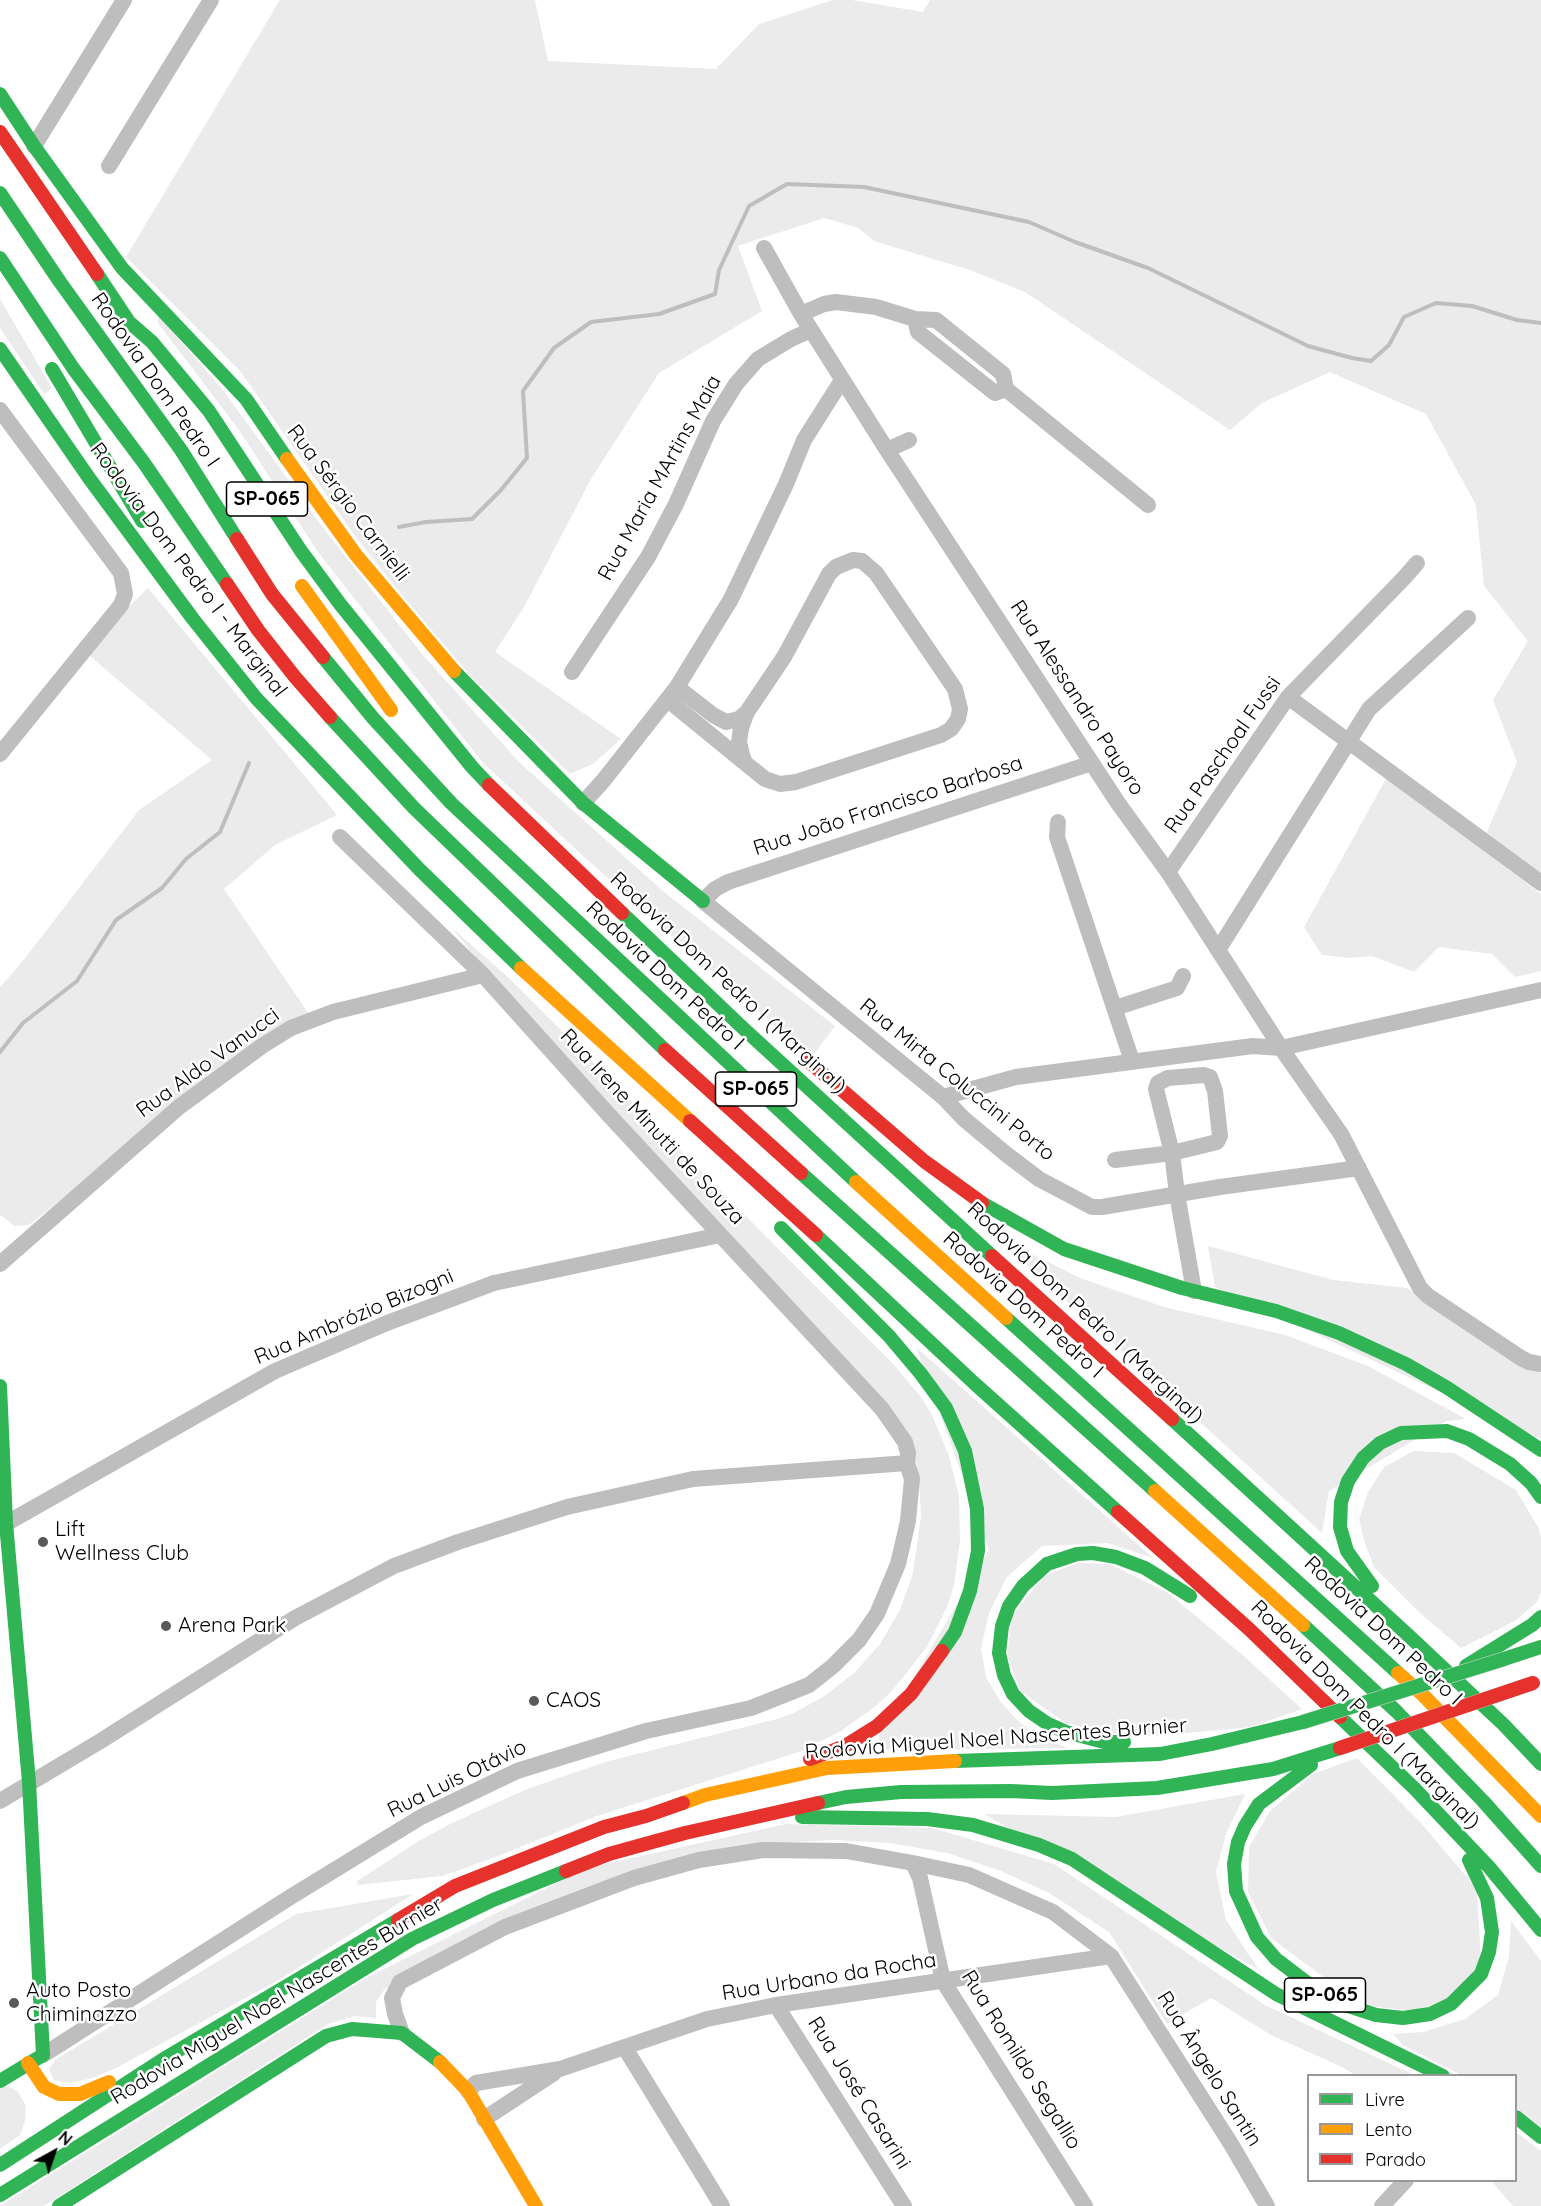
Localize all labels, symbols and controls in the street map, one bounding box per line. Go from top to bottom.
street label: Rodovia Dom Pedro I [85,288,225,472]
street label: Rua Maria MArtins Maia [593,371,727,585]
street label: Rua Sérgio Carnielli [281,420,415,586]
street label: Rodovia Dom Pedro I - Marginal [84,438,292,702]
road number: SP-065 [226,482,308,516]
street label: Rua Alessandro Payoro [1004,596,1150,800]
street label: Rua Paschoal Fussi [1159,672,1287,838]
street label: Rua João Francisco Barbosa [750,750,1026,862]
street label: Rodovia Dom Pedro I (Marginal) [605,867,851,1099]
street label: Rodovia Dom Pedro I [581,896,749,1056]
street label: Rua Mirta Coluccini Porto [854,993,1060,1167]
street label: Rua Aldo Vanucci [132,1003,284,1123]
street label: Rua Irene Minutti de Souza [555,1024,749,1230]
road number: SP-065 [716,1072,796,1106]
street label: Rodovia Dom Pedro I (Marginal) [962,1197,1208,1429]
street label: Rodovia Dom Pedro I [938,1226,1108,1384]
street label: Rua Ambrózio Bizogni [251,1264,457,1370]
place label: Lift Wellness Club [55,1517,189,1567]
marker: Lift Wellness Club [36,1535,50,1549]
street label: Rodovia Dom Pedro I [1299,1551,1467,1711]
street label: Rodovia Dom Pedro I (Marginal) [1245,1595,1485,1835]
place label: Arena Park [178,1613,286,1639]
marker: Arena Park [159,1619,173,1633]
place label: CAOS [546,1688,601,1714]
marker: CAOS [527,1694,541,1708]
street label: Rodovia Miguel Noel Nascentes Burnier [804,1713,1188,1765]
street label: Rua Luis Otávio [383,1734,531,1824]
street label: Rodovia Miguel Noel Nascentes Burnier [106,1892,448,2110]
street label: Rua Urbano da Rocha [720,1948,938,2006]
street label: Rua Romildo Segallio [956,1966,1086,2154]
place label: Auto Posto Chiminazzo [26,1978,137,2028]
road number: SP-065 [1284,1978,1366,2012]
street label: Rua Ângelo Santin [1151,1987,1267,2151]
marker: Auto Posto Chiminazzo [7,1996,21,2010]
street label: Rua José Casarini [802,2012,916,2174]
legend [1307,2074,1517,2182]
text: Livre [1365,2088,1405,2111]
text: Lento [1365,2118,1412,2141]
north arrow [24,2122,84,2182]
text: N [55,2127,76,2150]
text: Parado [1365,2148,1426,2171]

